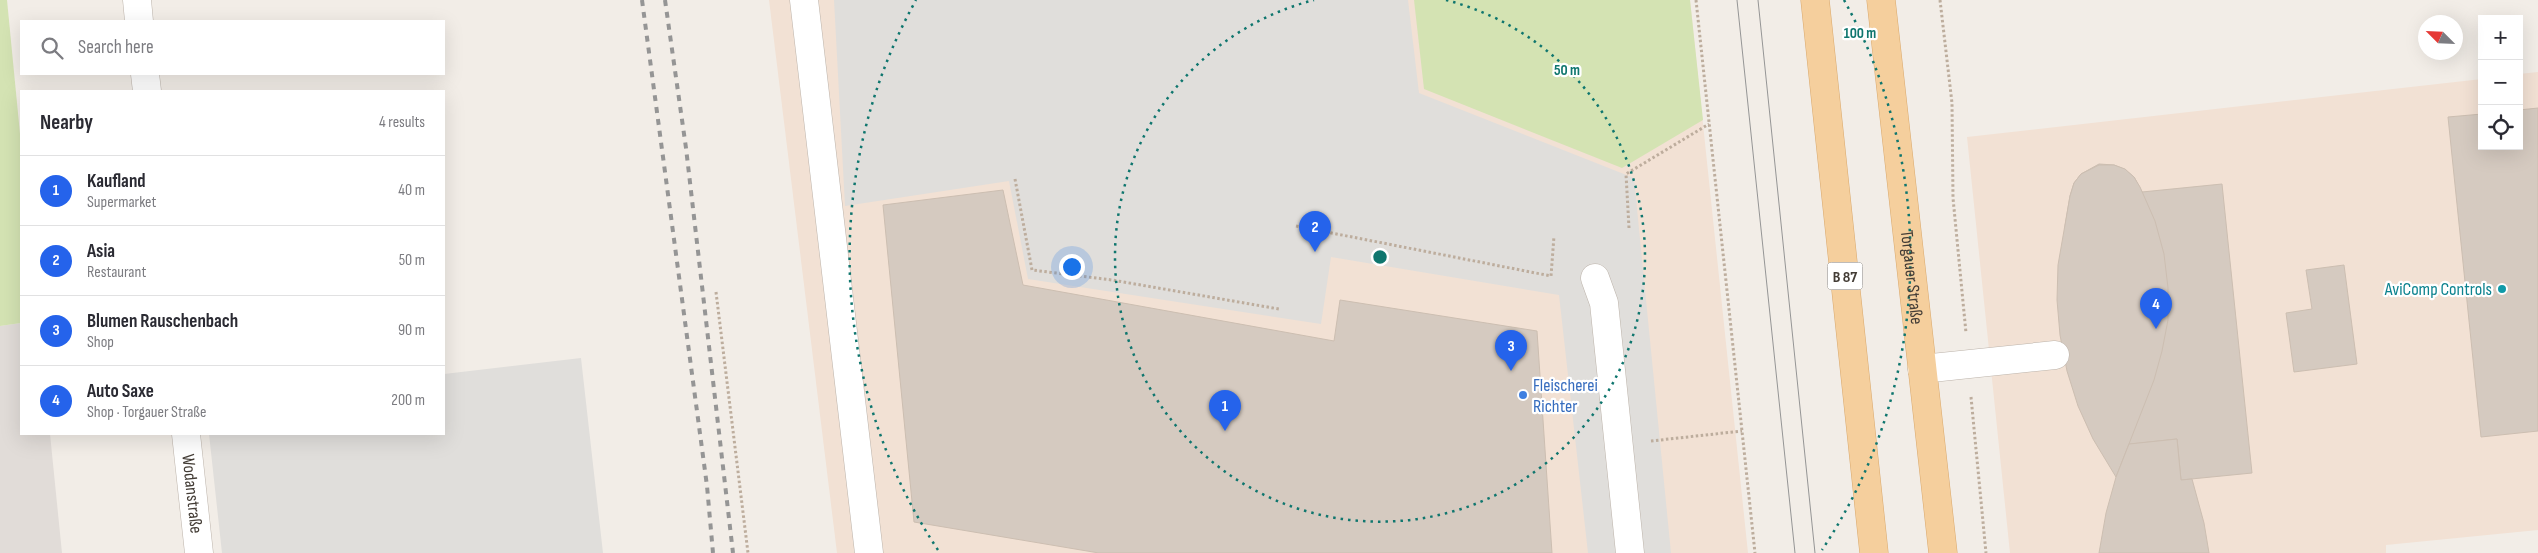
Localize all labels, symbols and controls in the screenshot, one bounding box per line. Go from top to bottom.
north arrow [2418,15,2463,60]
map controls [2478,15,2523,150]
button: + [2478,15,2523,60]
search box [20,20,445,75]
text: 100 m [1844,24,1876,43]
icon: search [38,34,66,62]
text: Search here [78,36,154,59]
button: − [2478,60,2523,105]
text: 50 m [1554,61,1580,80]
button: locate [2478,105,2523,150]
text: Nearby [40,110,93,135]
text: 4 results [379,113,425,132]
text: Kaufland [87,170,146,193]
text: 1 [53,181,59,200]
text: 40 m [398,181,425,200]
text: Supermarket [87,193,156,212]
pin: 2 [1299,211,1331,252]
street label: Torgauer Straße [1896,229,1927,326]
text: Asia [87,240,115,263]
centre of rings [1371,248,1389,266]
text: 2 [52,251,60,270]
text: 50 m [399,251,425,270]
your location [1059,254,1085,280]
road number: B 87 [1828,262,1862,290]
text: Restaurant [87,263,146,282]
place label: AviComp Controls [2384,279,2492,300]
marker: AviComp Controls [2496,283,2508,295]
pin: 4 [2140,288,2172,329]
text: Blumen Rauschenbach [87,310,238,333]
text: 3 [52,321,60,340]
text: 90 m [398,321,425,340]
pin: 3 [1495,330,1527,371]
text: Shop [87,333,114,352]
place label: Fleischerei Richter [1533,375,1598,417]
text: Auto Saxe [87,380,154,403]
marker: Fleischerei Richter [1517,389,1529,401]
pin: 1 [1209,390,1241,431]
text: 4 [52,391,60,410]
text: 200 m [391,391,425,410]
text: Shop · Torgauer Straße [87,403,206,422]
street label: Wodanstraße [177,453,207,534]

